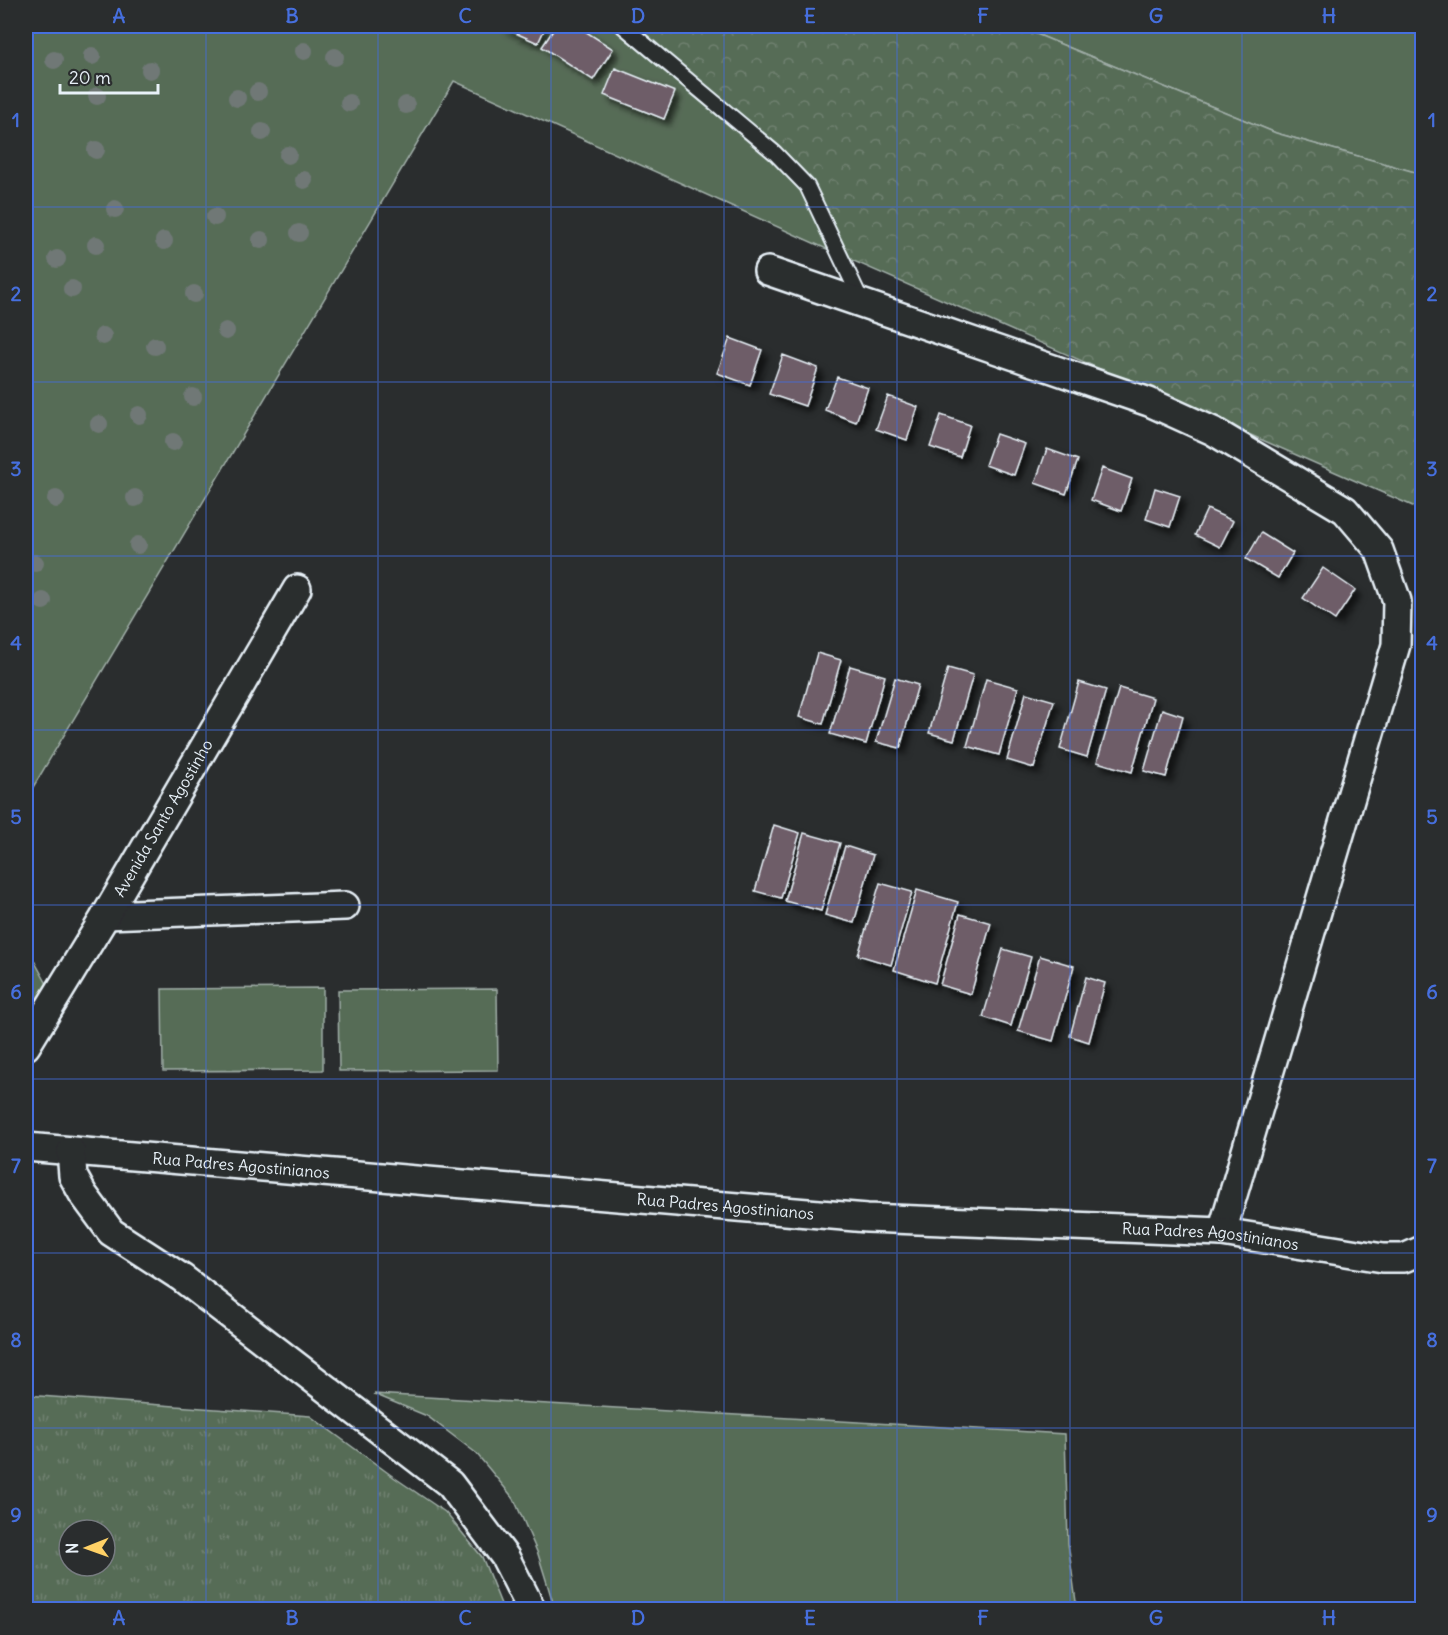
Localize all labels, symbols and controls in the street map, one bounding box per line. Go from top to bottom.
text: A [113,3,126,28]
text: B [285,3,299,28]
text: C [458,3,472,28]
text: D [631,3,645,28]
text: E [804,3,816,28]
text: F [977,3,989,28]
text: G [1149,3,1163,28]
text: H [1322,3,1336,28]
scale bar [60,57,158,95]
text: 20 m [69,66,111,89]
text: 1 [12,107,20,132]
text: 1 [1428,107,1436,132]
text: 2 [11,281,22,306]
text: 2 [1427,281,1438,306]
text: 3 [10,456,22,481]
text: 3 [1426,456,1438,481]
text: 4 [10,630,22,655]
text: 4 [1426,630,1438,655]
street label: Avenida Santo Agostinho [109,736,217,900]
text: 5 [10,804,22,829]
text: 5 [1426,804,1438,829]
text: 6 [10,979,22,1004]
text: 6 [1426,979,1438,1004]
street label: Rua Padres Agostinianos [152,1148,331,1183]
text: 7 [11,1153,21,1178]
text: 7 [1427,1153,1437,1178]
street label: Rua Padres Agostinianos [636,1189,815,1224]
street label: Rua Padres Agostinianos [1121,1218,1300,1254]
text: 8 [10,1327,22,1352]
text: 8 [1426,1327,1438,1352]
text: 9 [10,1502,22,1527]
text: 9 [1426,1502,1438,1527]
north arrow [57,1518,117,1578]
text: N [62,1543,82,1554]
text: A [113,1605,126,1630]
text: B [285,1605,299,1630]
text: C [458,1605,472,1630]
text: D [631,1605,645,1630]
text: E [804,1605,816,1630]
text: F [977,1605,989,1630]
text: G [1149,1605,1163,1630]
text: H [1322,1605,1336,1630]

